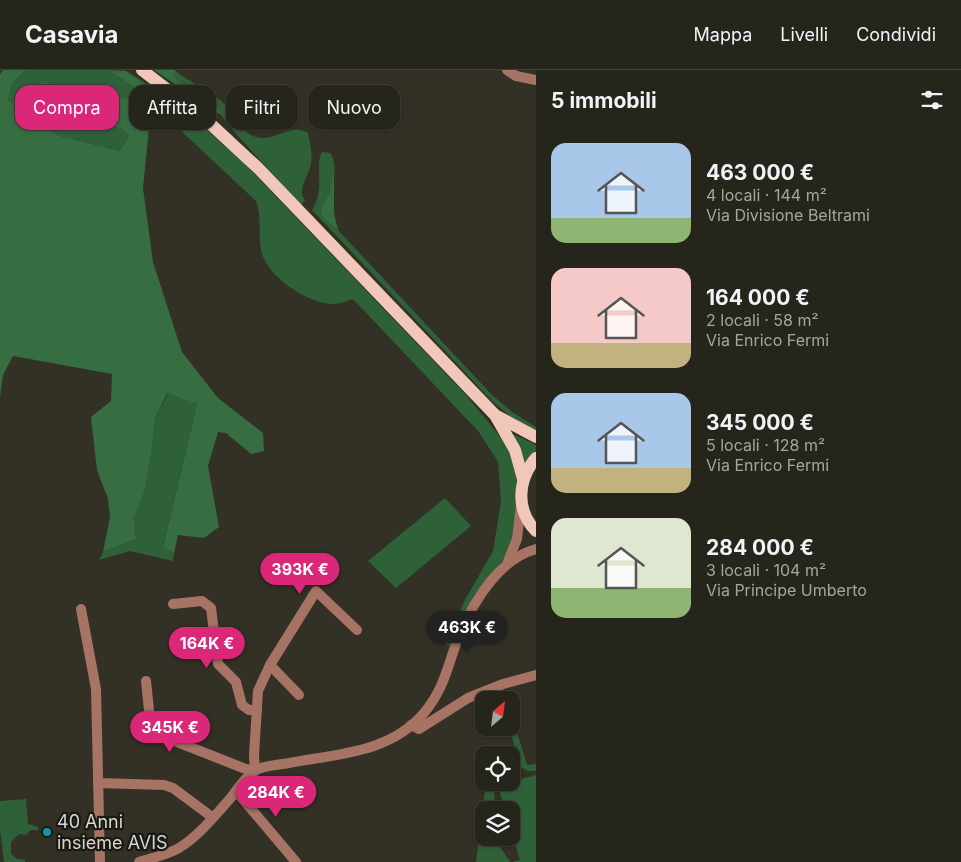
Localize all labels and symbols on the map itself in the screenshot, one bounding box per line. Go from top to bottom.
pin: 393K € [259,552,341,595]
pin: 463K € [426,610,508,653]
pin: 164K € [166,626,248,669]
north arrow [475,691,520,736]
pin: 345K € [129,710,211,753]
pin: 284K € [235,776,317,818]
place label: 40 Anni insieme AVIS [57,811,168,853]
marker: 40 Anni insieme AVIS [41,826,53,838]

